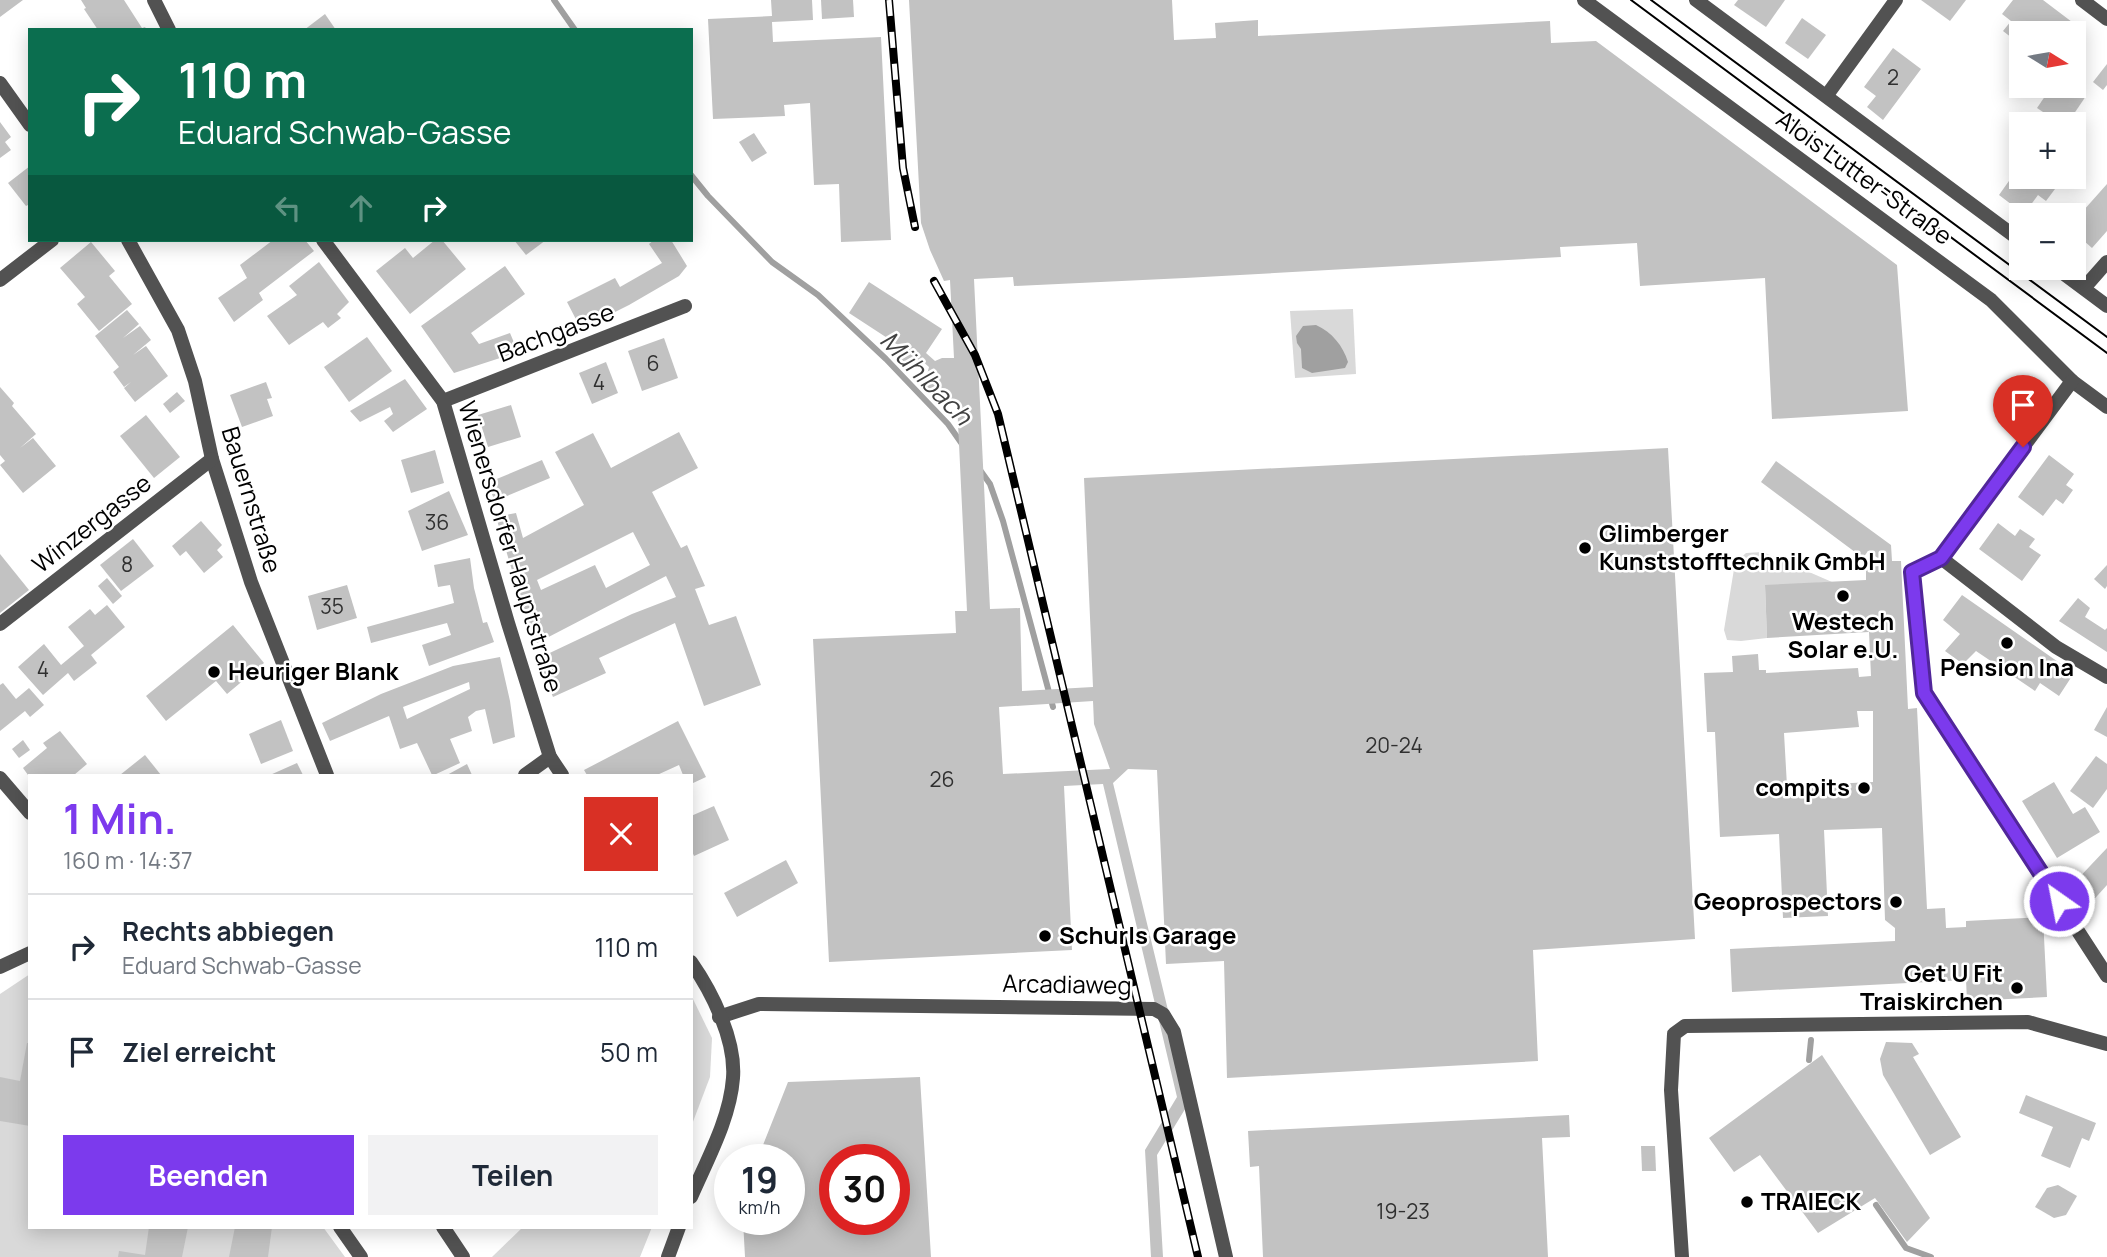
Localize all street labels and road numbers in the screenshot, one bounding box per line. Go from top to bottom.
street label: Alois Lutter-Straße [1770,102,1959,252]
street label: Bachgasse [492,294,618,369]
street label: Wienersdorfer Hauptstraße [451,397,571,696]
street label: Bauernstraße [215,422,290,577]
street label: Winzergasse [25,466,157,580]
street label: Arcadiaweg [1002,966,1132,1001]

